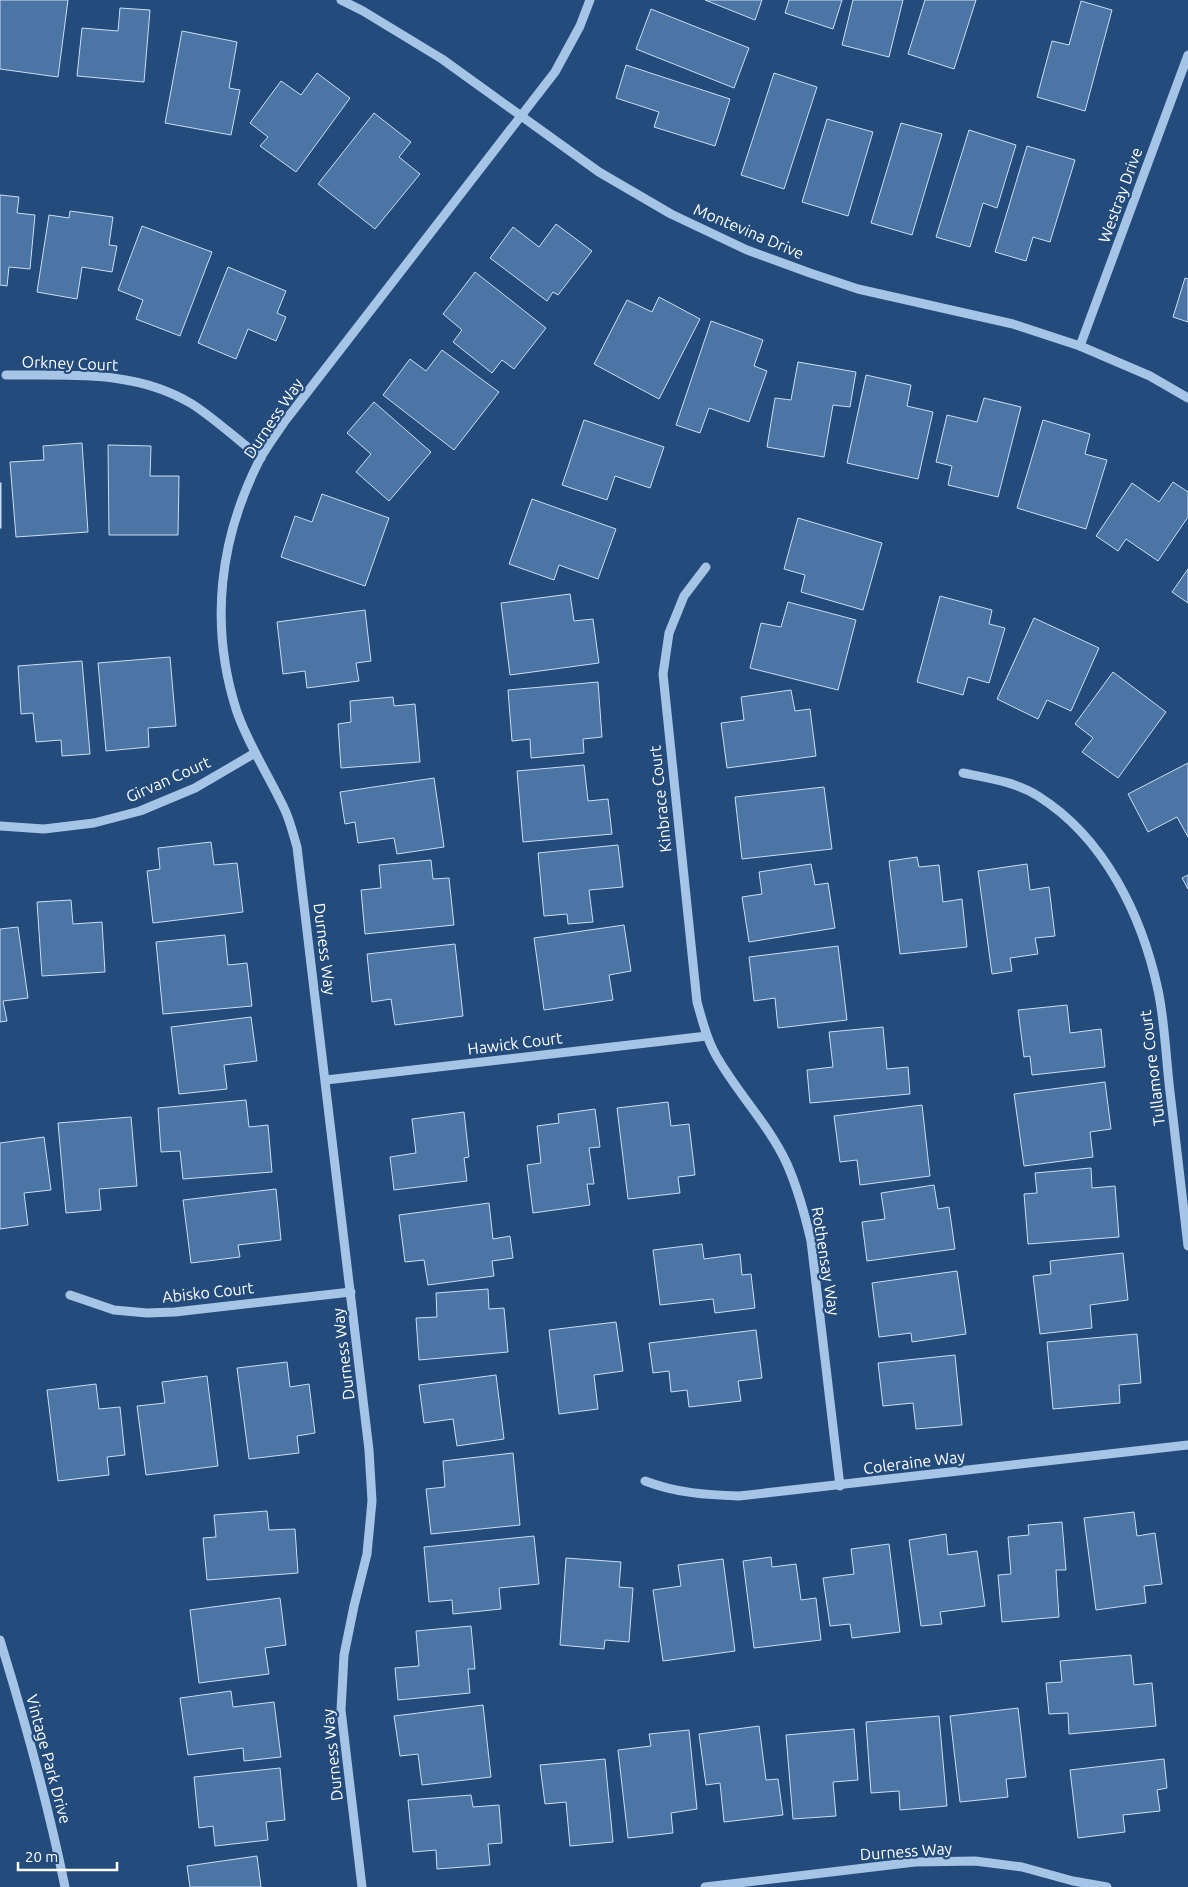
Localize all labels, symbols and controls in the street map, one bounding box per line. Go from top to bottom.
street label: Westray Drive [1094,145,1146,245]
street label: Montevina Drive [691,200,807,262]
street label: Orkney Court [21,352,119,374]
street label: Durness Way [240,374,306,461]
street label: Kinbrace Court [645,744,675,853]
street label: Girvan Court [123,752,214,806]
street label: Durness Way [310,902,340,996]
street label: Tullamore Court [1136,1008,1168,1127]
street label: Hawick Court [467,1028,564,1058]
street label: Rothensay Way [809,1205,844,1317]
street label: Abisko Court [161,1278,255,1306]
street label: Durness Way [328,1307,358,1401]
street label: Coleraine Way [862,1447,966,1477]
street label: Vintage Park Drive [23,1692,75,1826]
street label: Durness Way [318,1708,346,1802]
street label: Durness Way [859,1839,953,1863]
scale bar [18,1840,116,1872]
text: 20 m [25,1848,58,1865]

